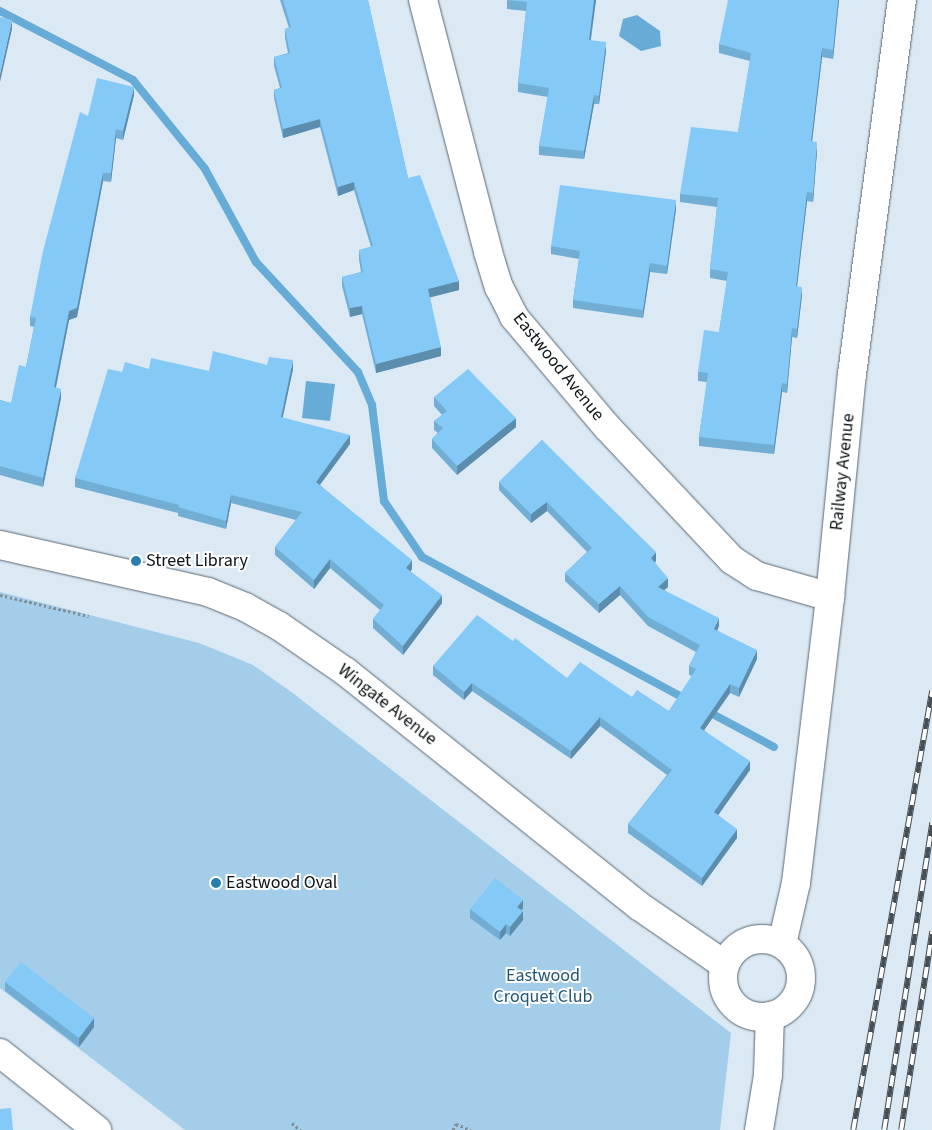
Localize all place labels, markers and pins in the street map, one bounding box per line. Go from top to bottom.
place label: Street Library [146,550,248,572]
marker: Street Library [130,555,142,567]
place label: Eastwood Oval [226,872,337,894]
marker: Eastwood Oval [210,877,222,889]

